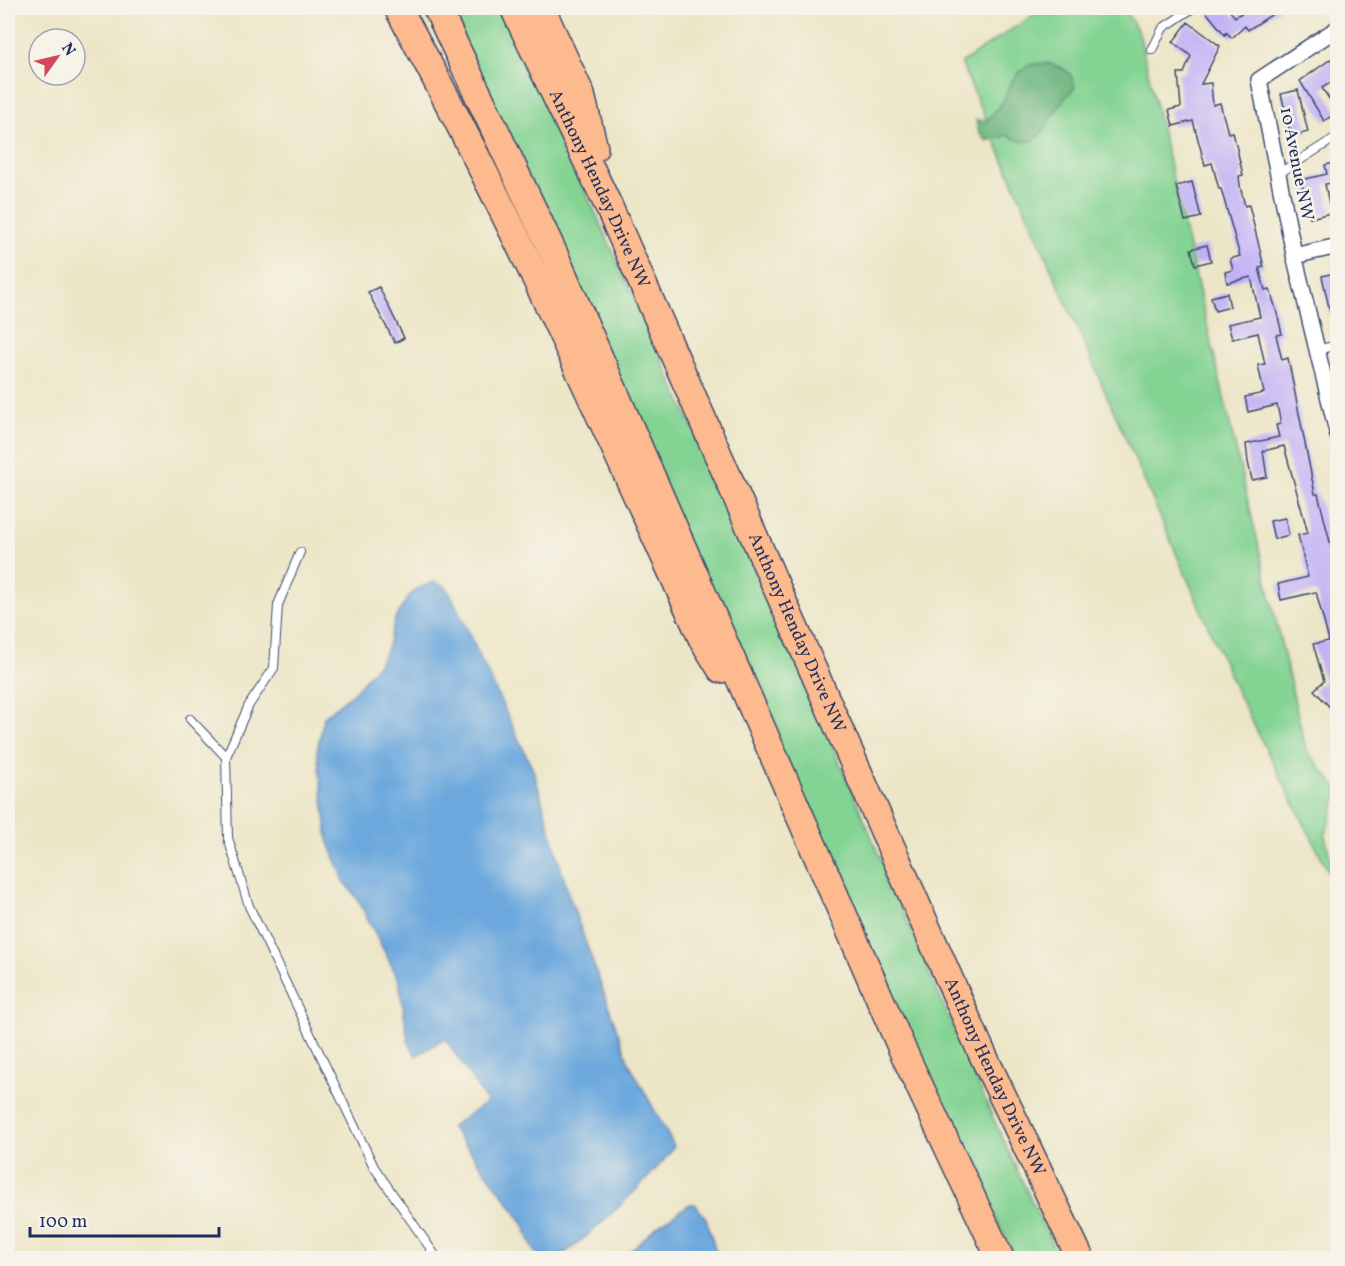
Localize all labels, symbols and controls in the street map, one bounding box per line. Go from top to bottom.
north arrow [27,27,87,87]
text: N [55,39,80,61]
street label: Anthony Henday Drive NW [542,86,656,292]
street label: 10 Avenue NW [1273,105,1319,223]
street label: Anthony Henday Drive NW [742,529,852,737]
street label: Anthony Henday Drive NW [938,974,1051,1180]
scale bar [30,1200,219,1238]
text: 100 m [39,1210,88,1235]

